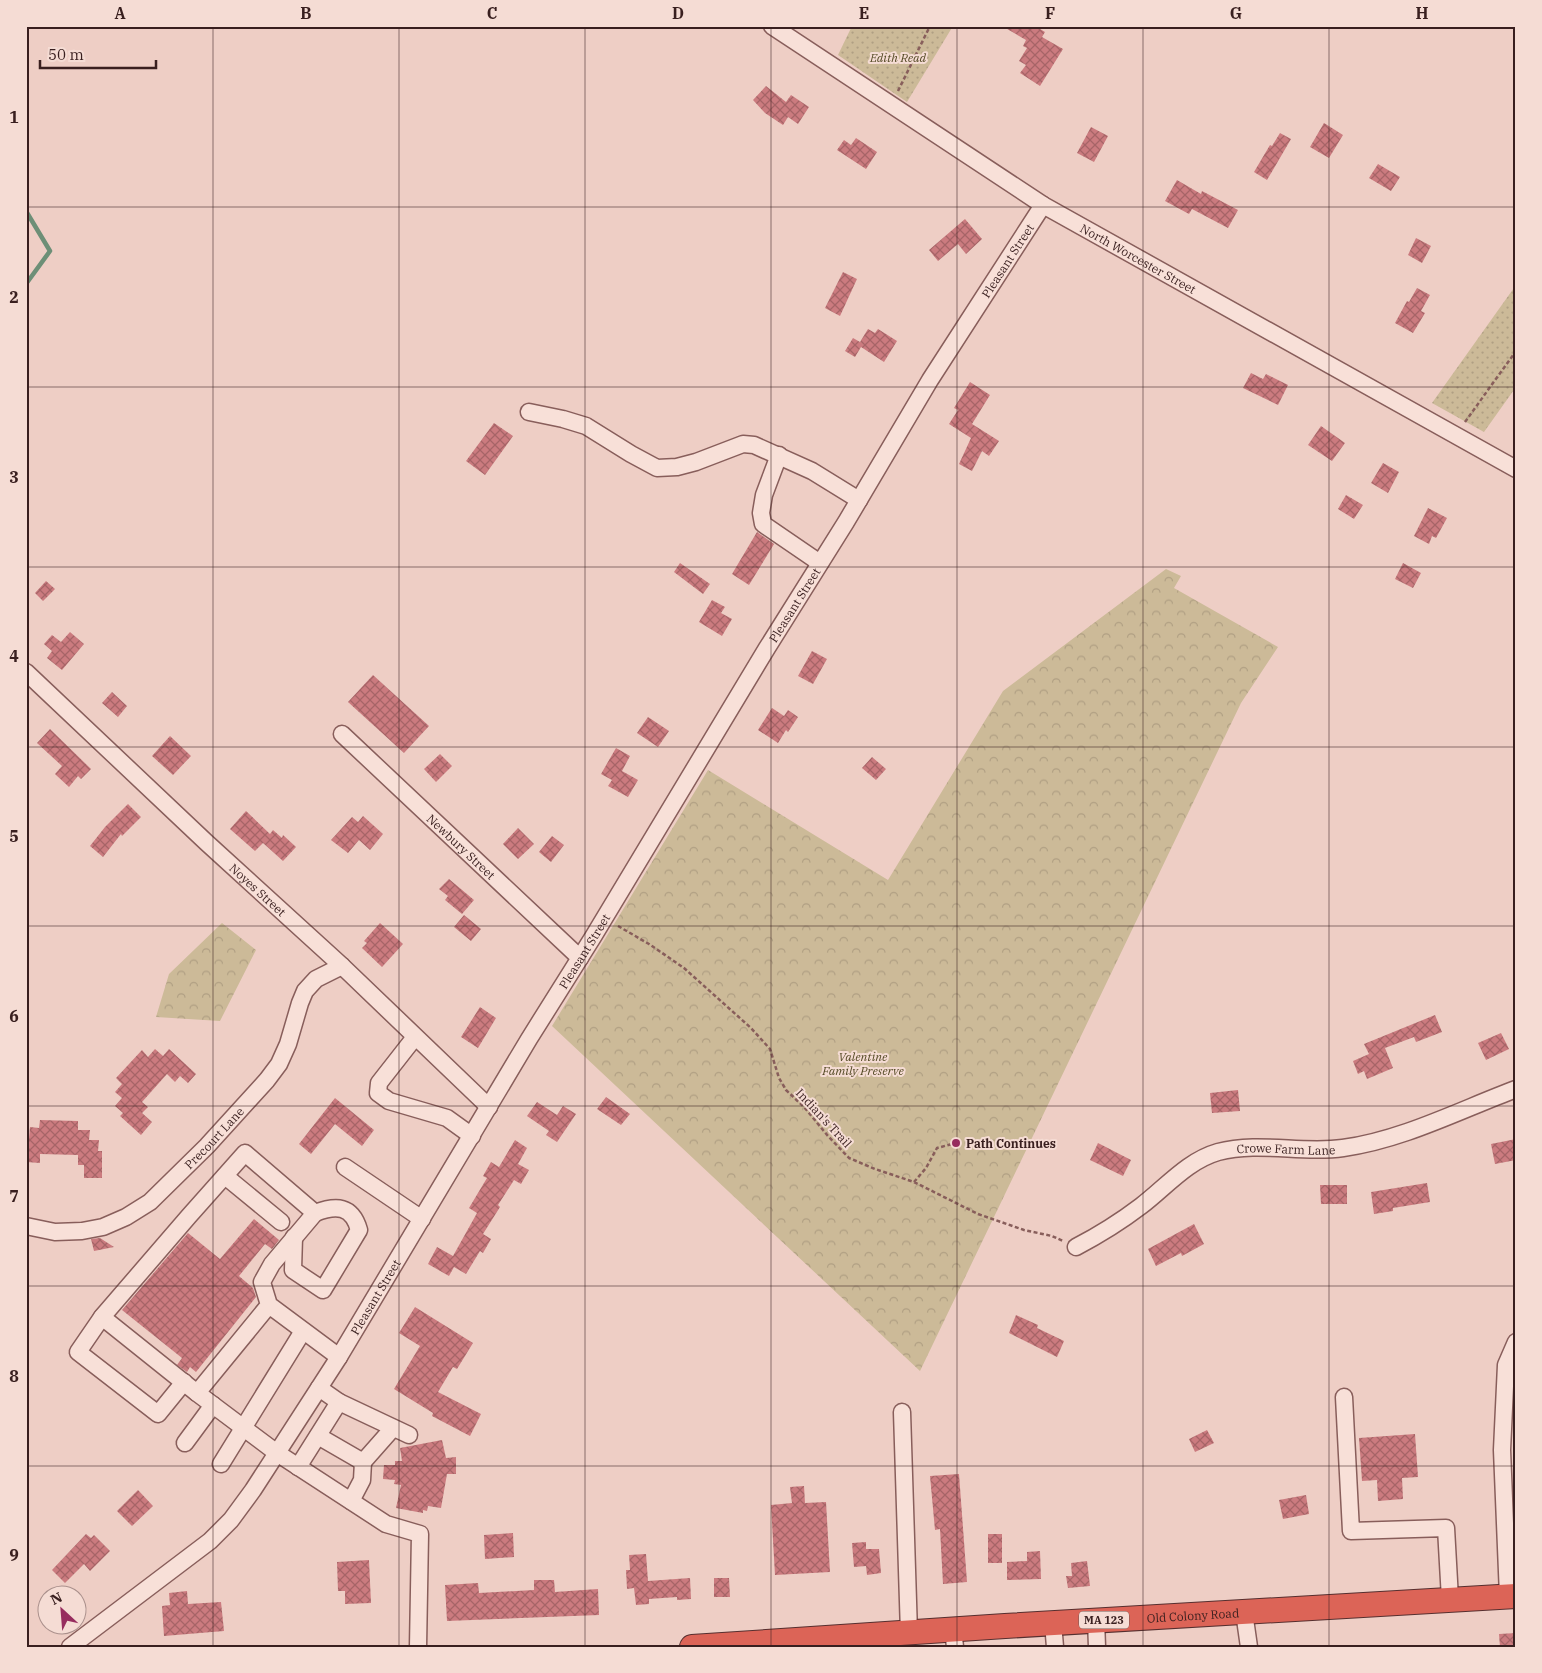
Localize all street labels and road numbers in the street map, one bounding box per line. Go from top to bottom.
street label: North Worcester Street [1078,220,1199,296]
street label: Pleasant Street [978,221,1037,300]
street label: Pleasant Street [765,565,823,645]
street label: Newbury Street [424,811,499,882]
street label: Noyes Street [227,860,289,919]
street label: Pleasant Street [555,911,613,991]
street label: Indian's Trail [793,1085,855,1151]
street label: Precourt Lane [181,1104,247,1172]
street label: Crowe Farm Lane [1236,1140,1336,1157]
street label: Pleasant Street [347,1256,403,1337]
street label: Old Colony Road [1146,1605,1240,1625]
road number: MA 123 [1079,1612,1129,1628]

